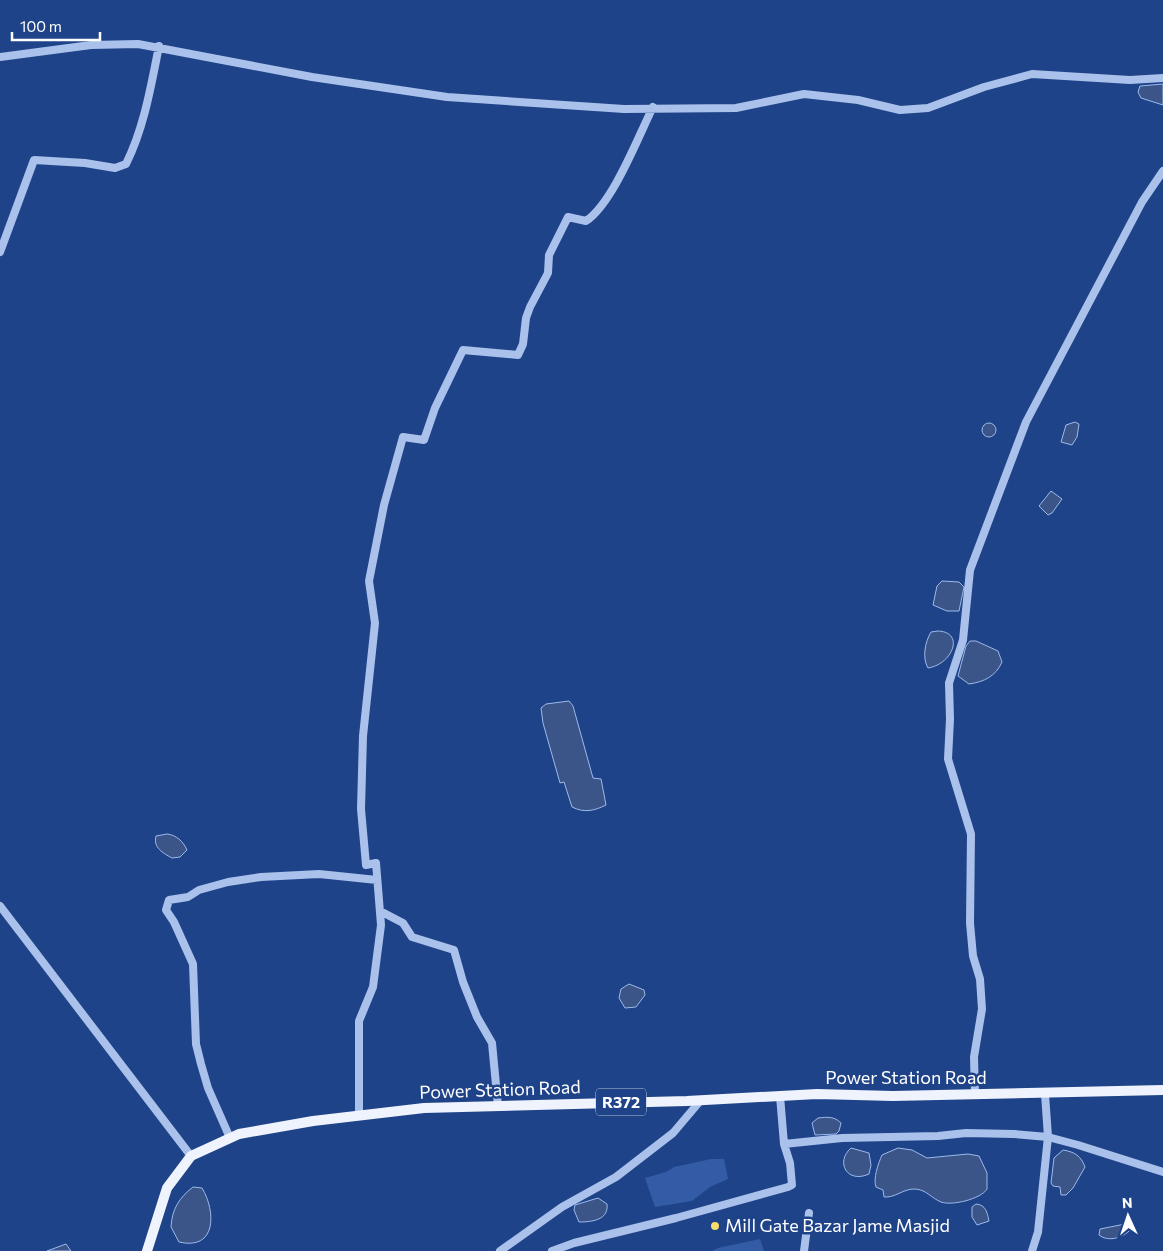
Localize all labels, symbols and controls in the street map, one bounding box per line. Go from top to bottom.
scale bar [12,10,100,42]
text: 100 m [20,17,62,35]
street label: Power Station Road [825,1066,987,1088]
street label: Power Station Road [419,1075,581,1103]
road number: R372 [596,1088,646,1116]
north arrow [1103,1191,1153,1241]
text: N [1122,1194,1133,1211]
place label: Mill Gate Bazar Jame Masjid [725,1214,950,1236]
marker: Mill Gate Bazar Jame Masjid [709,1220,721,1232]

